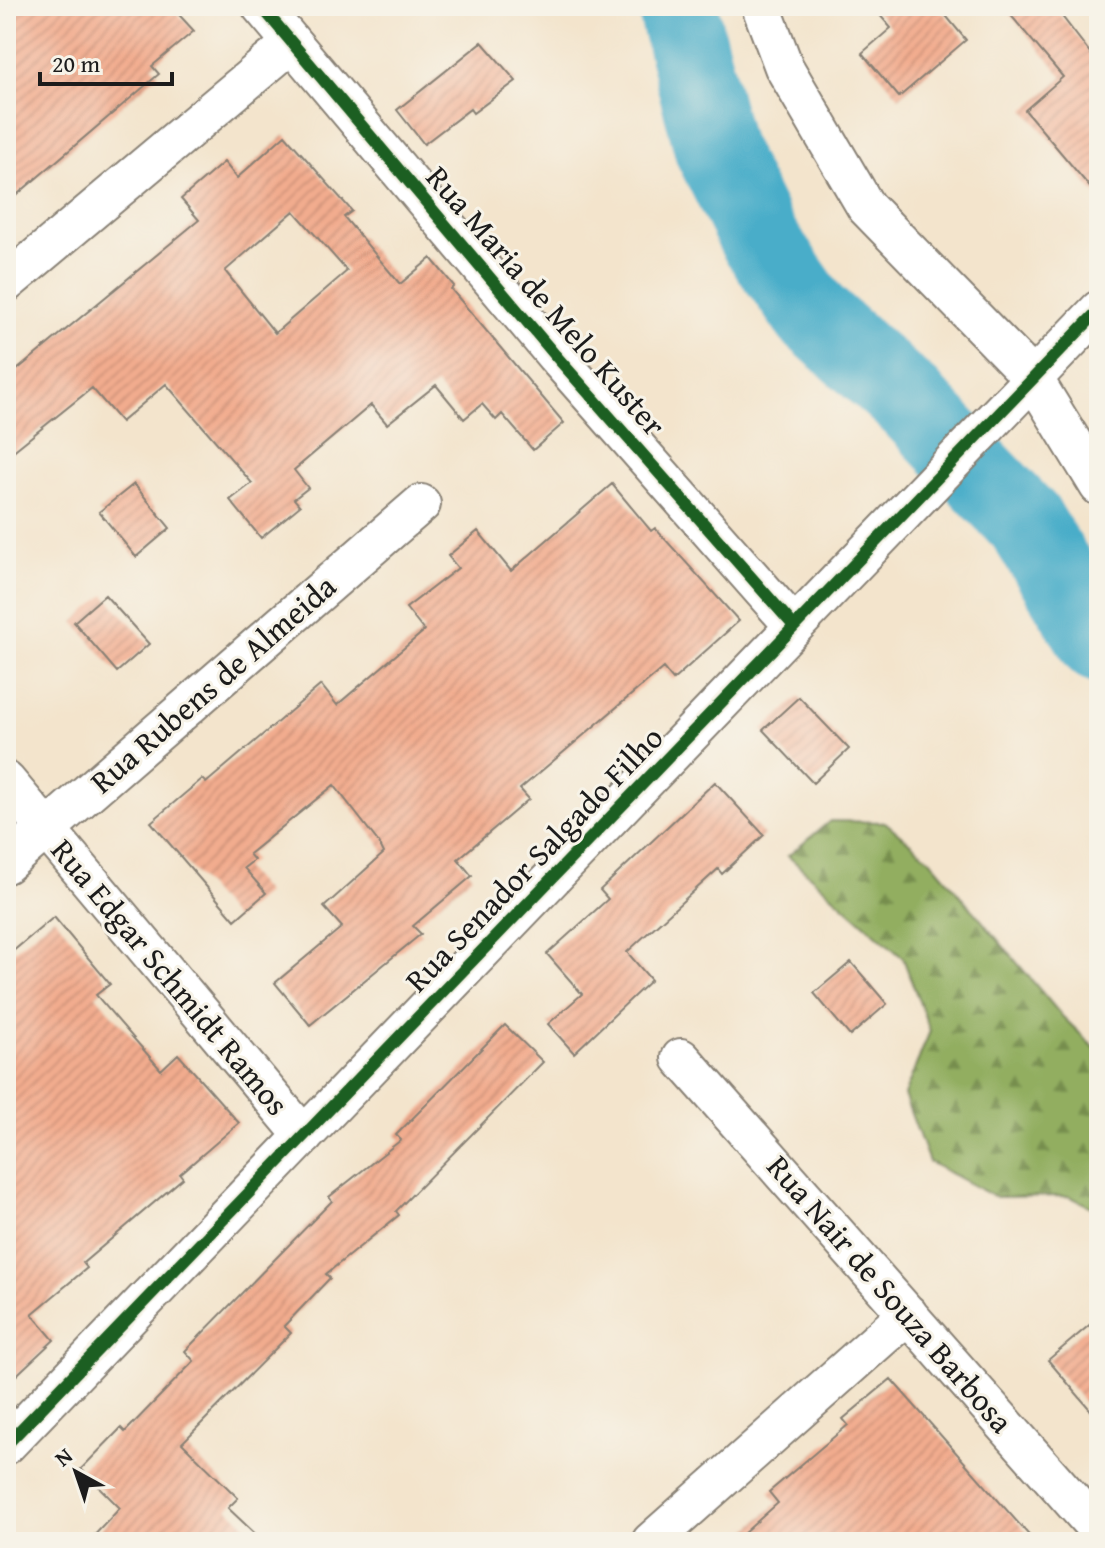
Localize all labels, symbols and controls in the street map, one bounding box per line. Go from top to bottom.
scale bar [40,36,172,86]
text: 20 m [52,46,100,81]
street label: Rua Maria de Melo Kuster [416,155,677,446]
street label: Rua Rubens de Almeida [79,563,346,804]
street label: Rua Senador Salgado Filho [394,715,674,1002]
street label: Rua Edgar Schmidt Ramos [40,828,301,1125]
street label: Rua Nair de Souza Barbosa [756,1144,1025,1443]
north arrow [36,1432,116,1512]
text: N [47,1440,79,1474]

